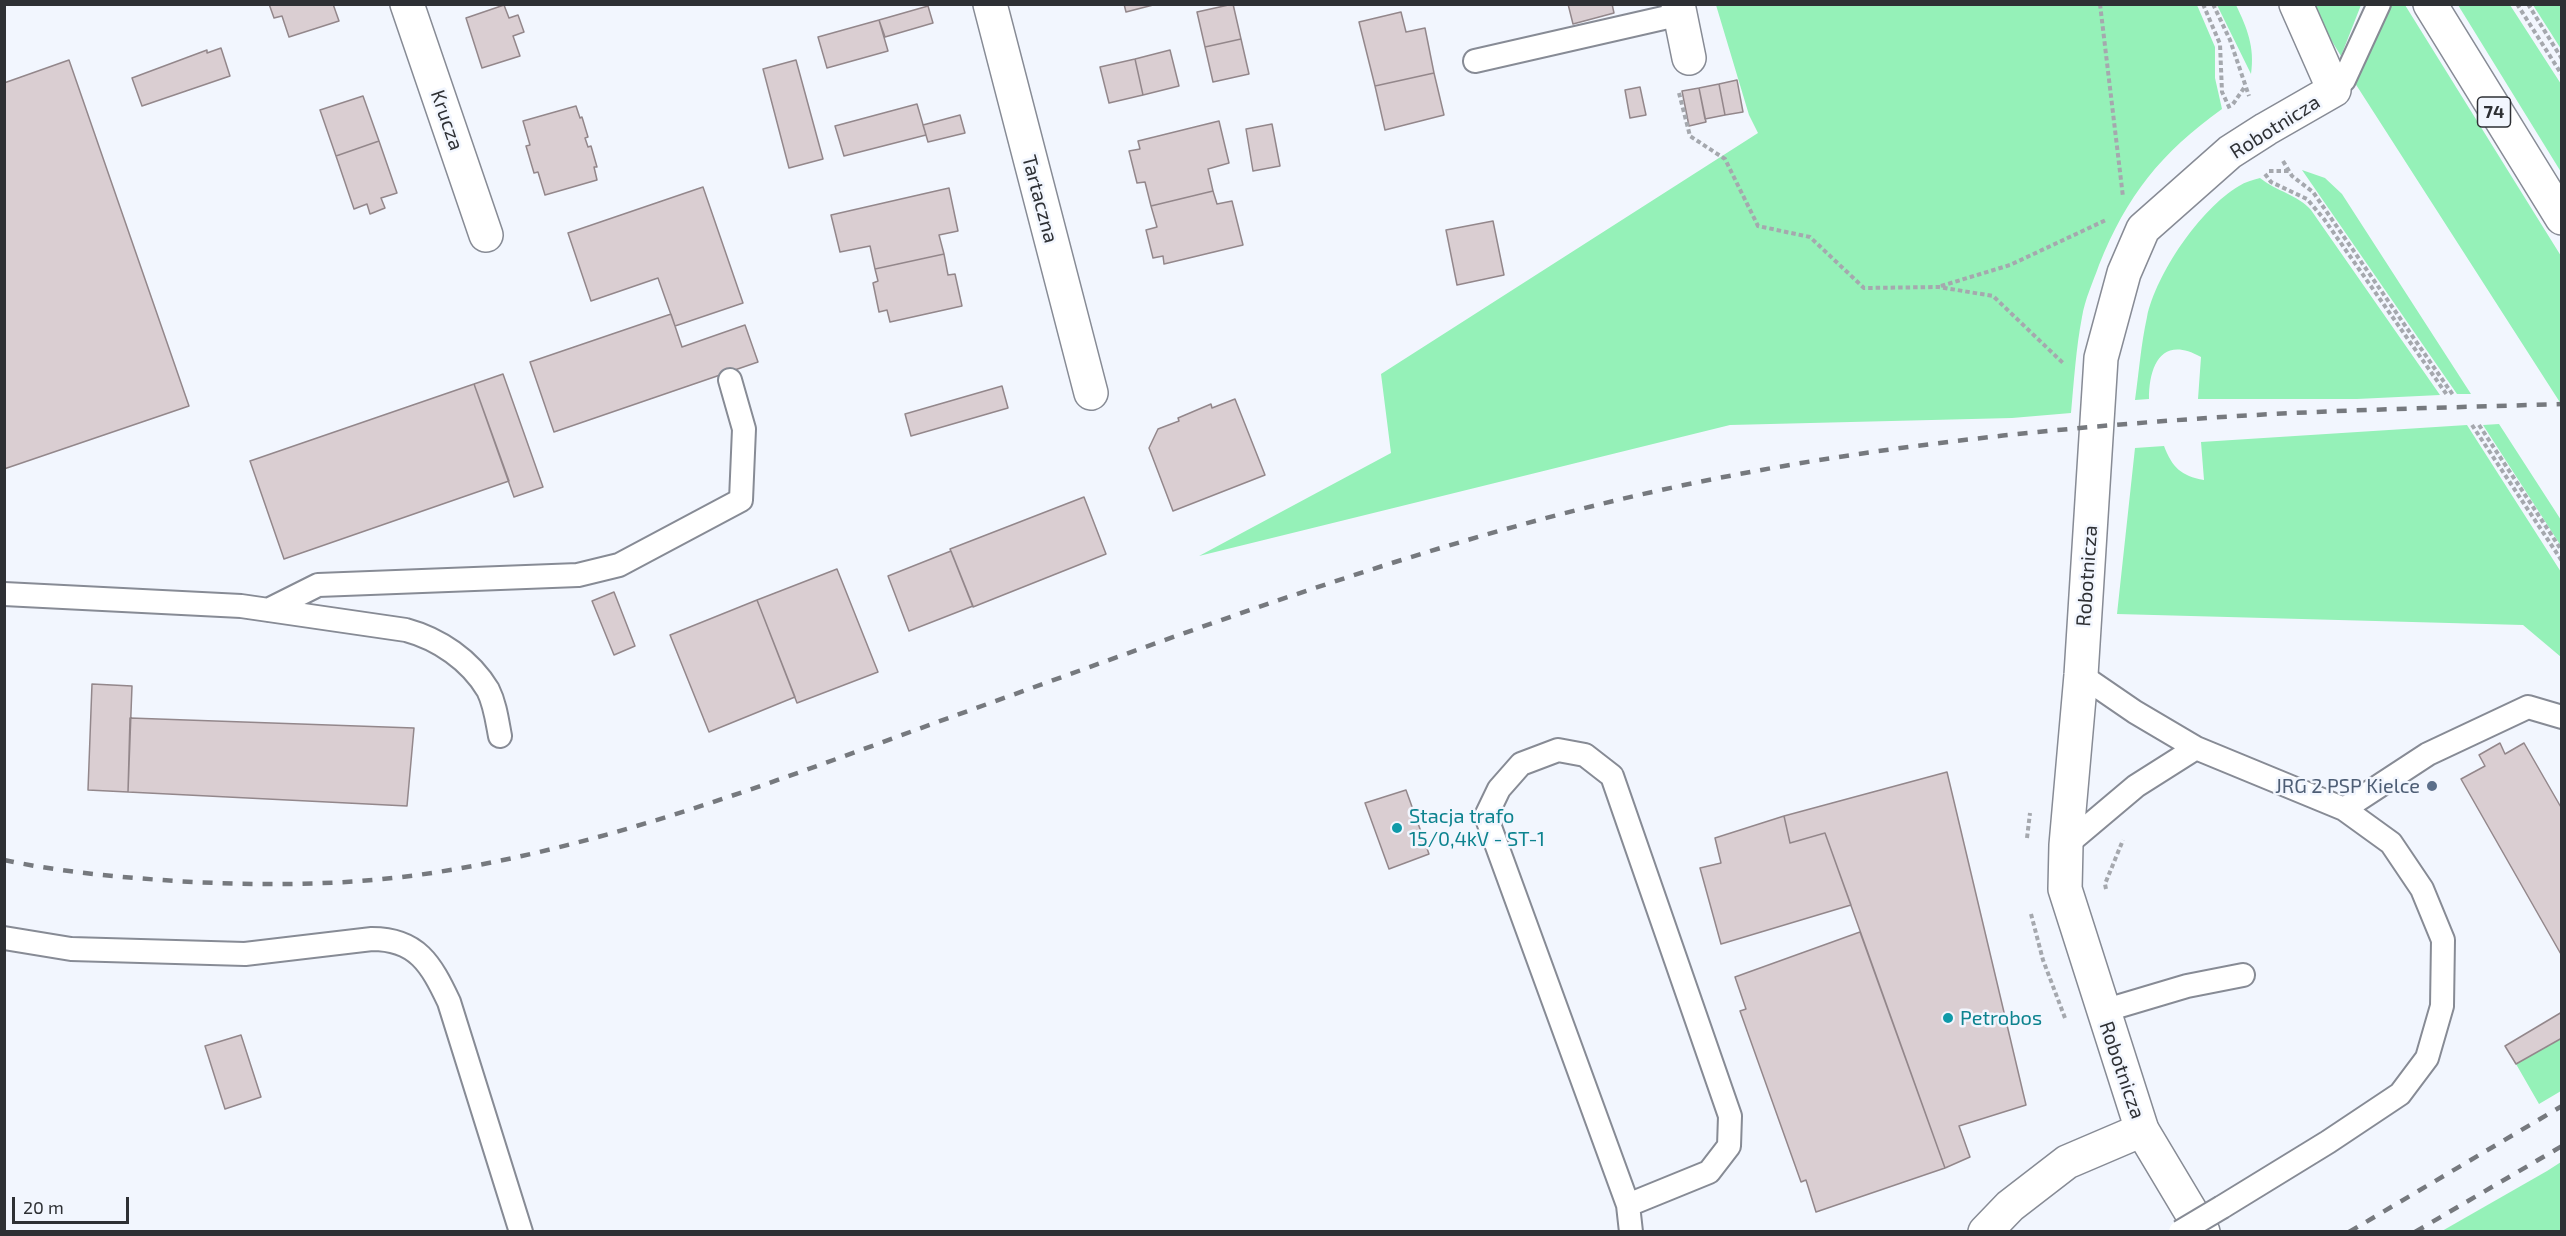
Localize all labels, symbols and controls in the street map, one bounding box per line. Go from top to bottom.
street label: Krucza [426,87,468,153]
street label: Robotnicza [2226,90,2324,164]
road number: 74 [2478,97,2510,127]
street label: Tartaczna [1017,152,1063,246]
street label: Robotnicza [2071,525,2103,627]
place label: JRG 2 PSP Kielce [2275,774,2420,798]
marker: JRG 2 PSP Kielce [2425,779,2439,793]
place label: Stacja trafo 15/0,4kV - ST-1 [1409,804,1545,851]
marker: Stacja trafo 15/0,4kV - ST-1 [1390,821,1404,835]
place label: Petrobos [1960,1006,2042,1030]
marker: Petrobos [1941,1011,1955,1025]
street label: Robotnicza [2094,1018,2150,1122]
scale bar [15,1185,132,1223]
text: 20 m [23,1196,64,1218]

